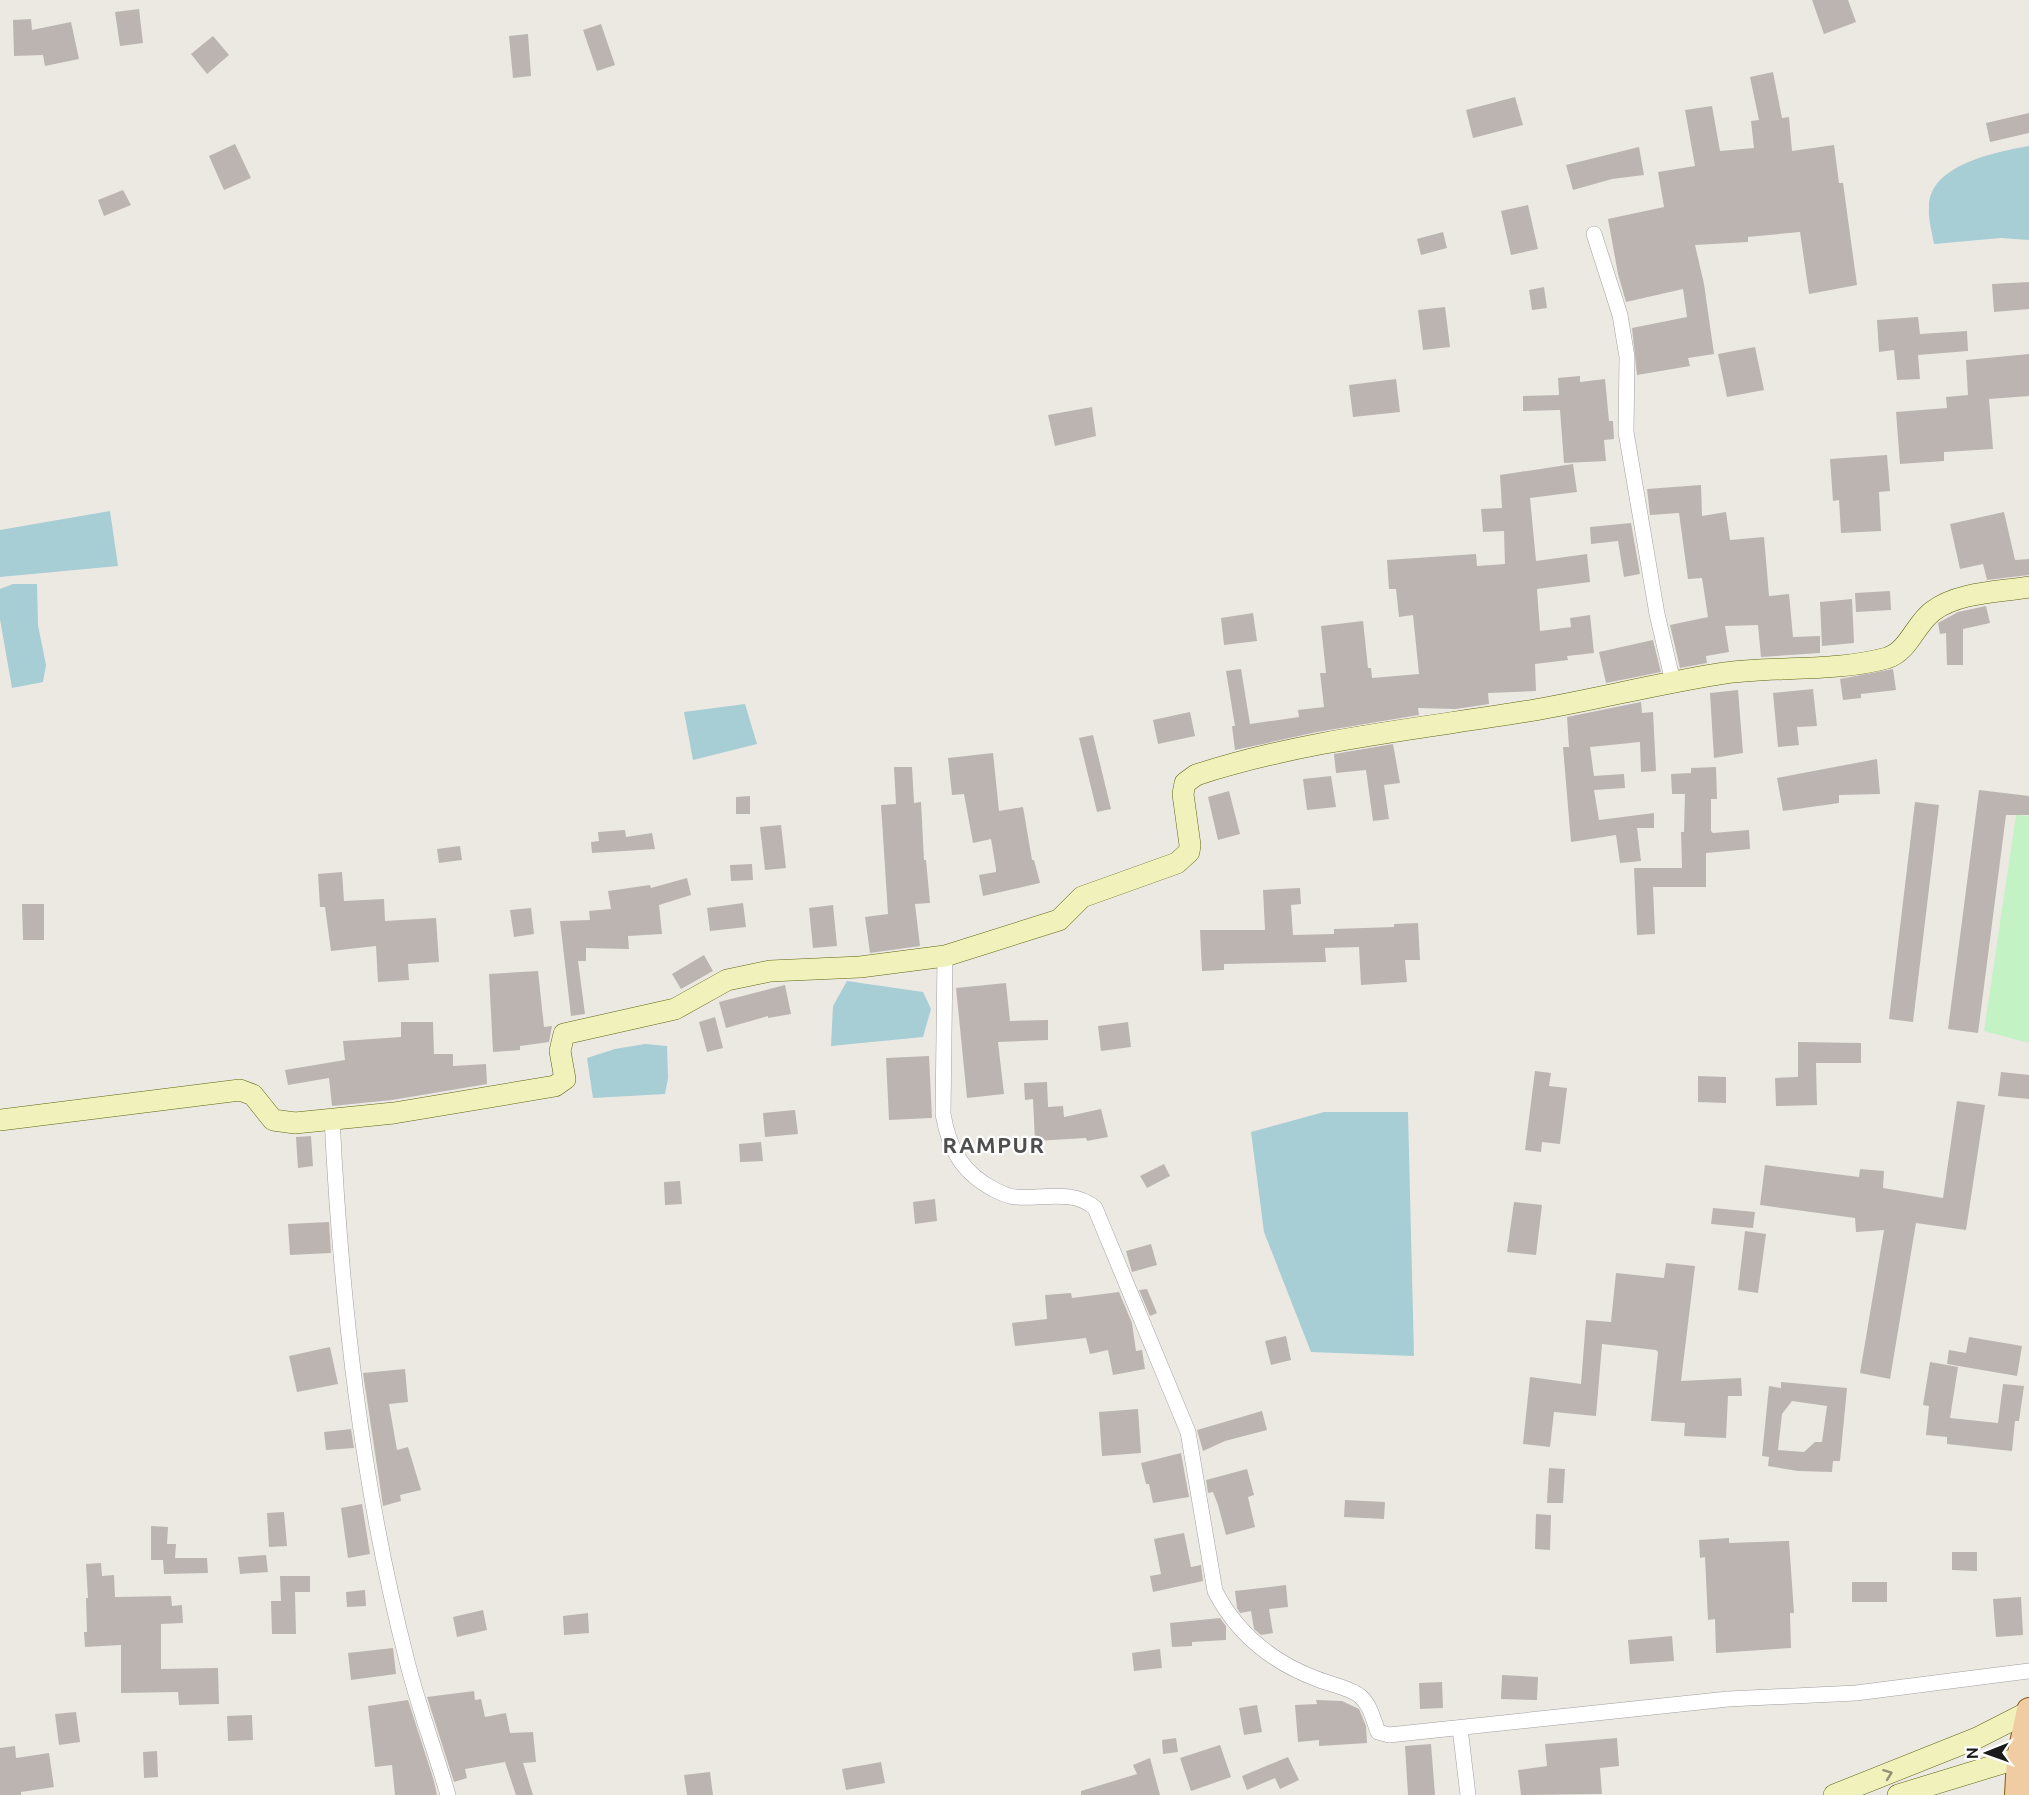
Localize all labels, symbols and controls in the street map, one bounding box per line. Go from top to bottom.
district label: RAMPUR [943,1132,1045,1157]
north arrow [1957,1723,2017,1783]
text: N [1963,1747,1981,1759]
one-way arrow [1882,1768,1893,1781]

